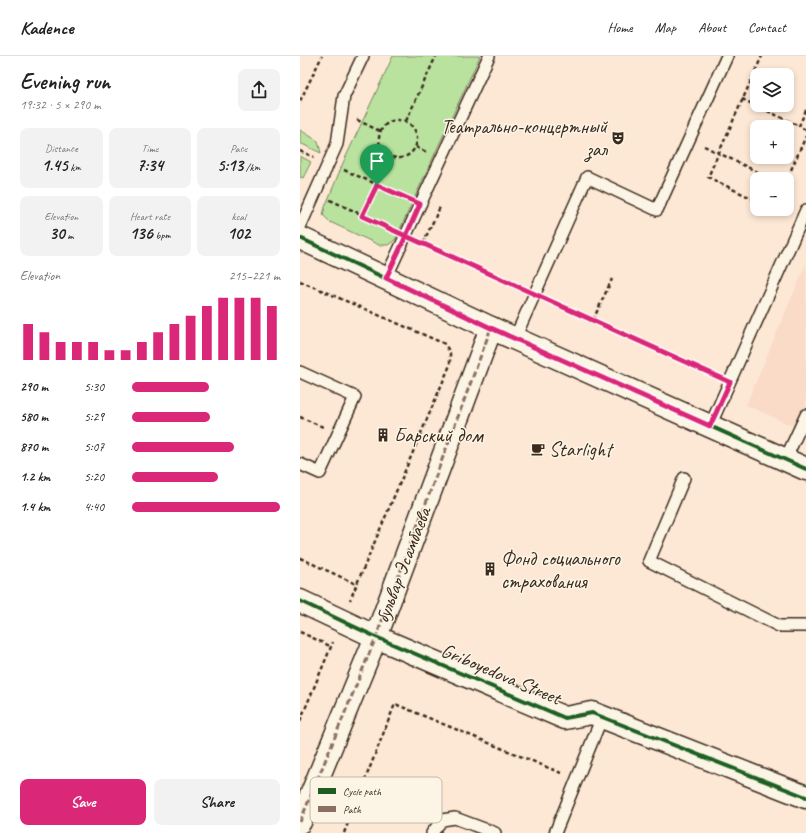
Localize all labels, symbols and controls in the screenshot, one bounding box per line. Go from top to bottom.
text: Kadence [20,16,74,40]
text: Home [607,19,633,36]
text: Map [655,19,676,36]
text: About [698,19,726,36]
text: Contact [748,19,786,36]
text: Evening run [20,68,110,96]
map controls [750,68,794,216]
button: layers [750,68,794,112]
button: share [238,69,280,111]
text: 19:32 · 5 × 290 m [20,97,101,113]
place label: Театрально-концертный зал [441,114,609,163]
button: + [750,120,794,164]
theatre icon: Театрально-концертный зал [610,130,626,146]
text: Distance [45,141,78,155]
text: Time [142,141,158,155]
text: Pace [230,141,247,155]
pin [360,144,394,185]
icon: arrive [366,150,388,172]
text: 1.45 [42,155,68,176]
text: 7:34 [137,155,163,176]
text: 5:13 [217,155,243,176]
text: km [68,160,81,174]
text: /km [243,160,260,174]
button: − [750,172,794,216]
text: Elevation [44,209,78,223]
text: Heart rate [130,209,170,223]
text: kcal [231,209,246,223]
text: 30 [49,223,65,244]
text: 136 [129,223,153,244]
text: 102 [227,223,250,244]
text: m [65,228,73,242]
text: bpm [153,228,171,242]
text: Elevation [20,268,60,284]
text: 215–221 m [229,268,280,284]
text: 290 m [20,379,48,395]
text: 5:30 [84,379,104,395]
text: 580 m [20,409,48,425]
text: 5:29 [84,409,104,425]
place label: Барский дом [394,423,484,448]
building icon: Барский дом [375,427,391,443]
place label: Starlight [549,437,615,462]
text: 870 m [20,439,48,455]
text: 5:07 [84,439,104,455]
cafe icon: Starlight [530,441,546,457]
text: 1.2 km [20,469,50,485]
text: 5:20 [84,469,104,485]
text: 1.4 km [20,499,50,515]
text: 4:40 [84,499,104,515]
street label: бульвар Эсамбаева [370,502,437,626]
place label: Фонд социального страхования [501,546,621,594]
building icon: Фонд социального страхования [482,561,498,577]
street label: Griboyedova Street [437,638,567,711]
legend [310,777,442,823]
button: Save [20,779,146,825]
button: Share [154,779,280,825]
text: Cycle path [343,784,382,798]
text: Path [343,802,362,816]

